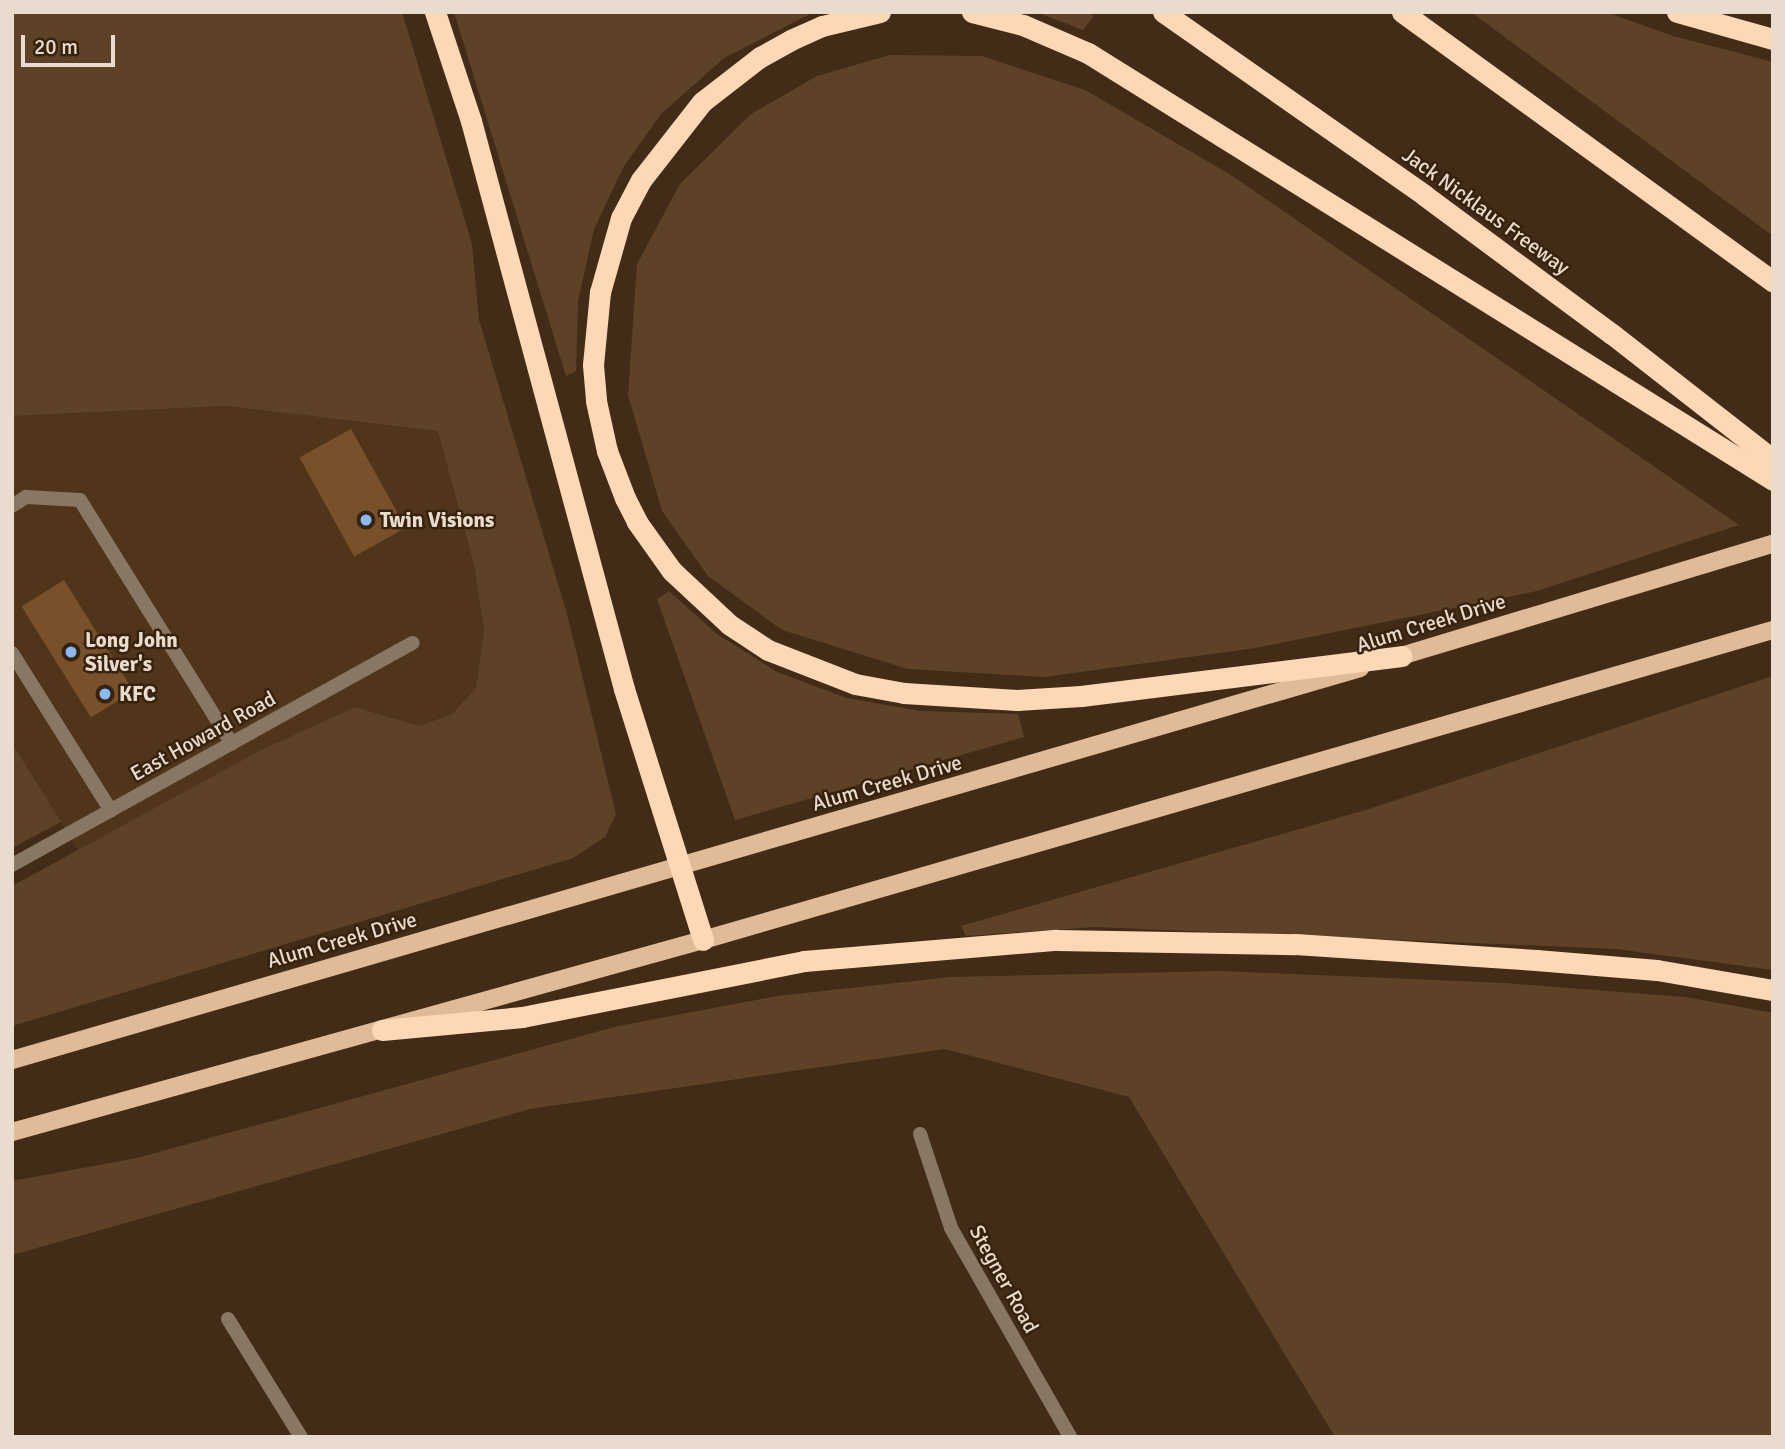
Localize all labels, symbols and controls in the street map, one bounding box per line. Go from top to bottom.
scale bar [24,21,119,65]
text: 20 m [34,34,78,60]
street label: Jack Nicklaus Freeway [1398,142,1574,280]
place label: Twin Visions [380,507,494,533]
marker: Twin Visions [358,512,374,528]
street label: Alum Creek Drive [1353,588,1509,658]
place label: Long John Silver's [85,627,178,677]
marker: Long John Silver's [63,644,79,660]
place label: KFC [119,681,156,707]
marker: KFC [97,686,113,702]
street label: East Howard Road [126,686,280,786]
street label: Alum Creek Drive [809,750,965,816]
street label: Alum Creek Drive [264,907,420,973]
street label: Stegner Road [964,1221,1044,1337]

